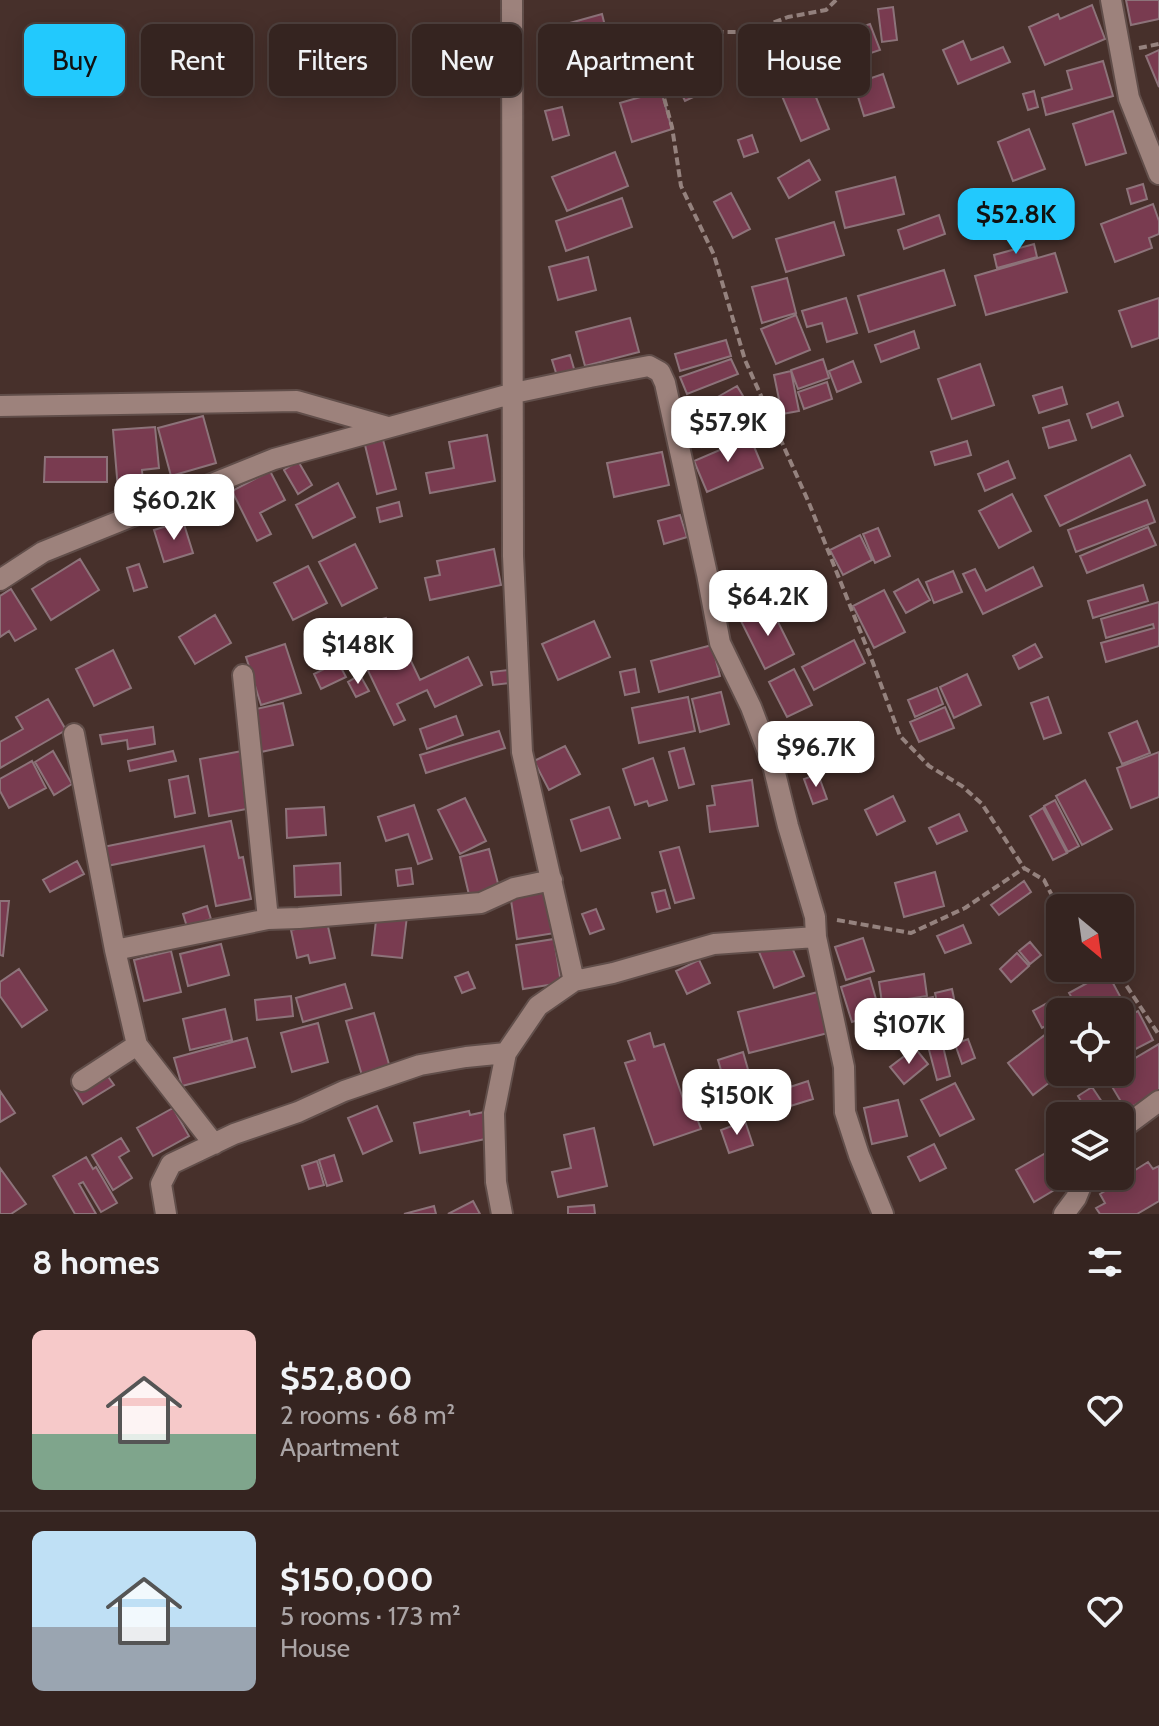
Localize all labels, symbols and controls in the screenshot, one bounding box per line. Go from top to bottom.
chip: Buy [24,24,125,96]
chip: Rent [141,24,253,96]
chip: Filters [269,24,396,96]
chip: New [412,24,522,96]
chip: Apartment [538,24,722,96]
chip: House [738,24,870,96]
pin: $52.8K [951,188,1081,256]
text: $52.8K [976,198,1056,230]
pin: $57.9K [663,396,793,464]
text: $57.9K [689,406,767,438]
pin: $60.2K [109,474,239,542]
text: $60.2K [132,484,216,516]
pin: $64.2K [703,570,833,638]
text: $64.2K [727,580,809,612]
pin: $148K [302,618,414,686]
text: $148K [322,628,394,660]
pin: $96.7K [751,721,881,789]
text: $96.7K [776,731,856,763]
north arrow [1046,894,1134,982]
map controls [1046,894,1134,1190]
pin: $107K [853,998,965,1066]
button: locate [1046,998,1134,1086]
text: $107K [873,1008,945,1040]
pin: $150K [681,1069,793,1137]
text: $150K [700,1079,774,1111]
button: layers [1046,1102,1134,1190]
icon: filters [1083,1240,1127,1284]
text: 8 homes [32,1241,160,1283]
text: $52,800 [280,1357,412,1399]
icon: home [96,1362,192,1458]
icon: heart [1083,1388,1127,1432]
text: 2 rooms · 68 m² [280,1399,455,1431]
text: Apartment [280,1431,399,1463]
text: $150,000 [280,1558,434,1600]
icon: home [96,1563,192,1659]
icon: heart [1083,1589,1127,1633]
text: 5 rooms · 173 m² [280,1600,461,1632]
text: House [280,1632,350,1664]

